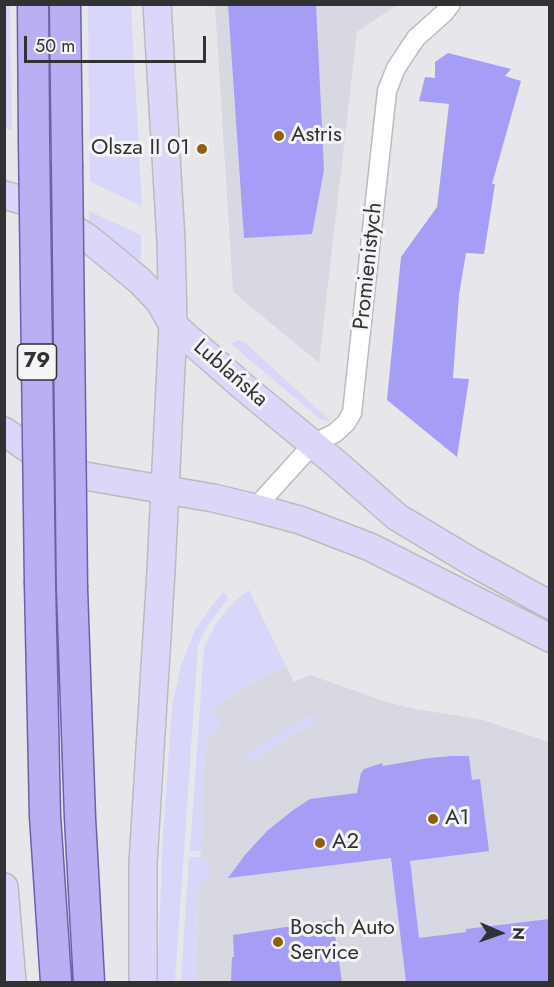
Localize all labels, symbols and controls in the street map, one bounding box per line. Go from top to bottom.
scale bar [27,24,208,62]
text: 50 m [35,33,75,59]
place label: Astris [291,123,342,149]
marker: Astris [272,129,286,143]
place label: Olsza II 01 [91,136,190,162]
marker: Olsza II 01 [195,142,209,156]
street label: Promienistych [349,201,389,331]
street label: Lublańska [187,335,273,413]
road number: 79 [18,344,57,380]
place label: A1 [445,806,469,832]
marker: A1 [426,812,440,826]
place label: A2 [332,830,359,856]
marker: A2 [313,836,327,850]
north arrow [470,903,530,963]
place label: Bosch Auto Service [290,916,395,968]
text: N [507,927,530,940]
marker: Bosch Auto Service [271,935,285,949]

